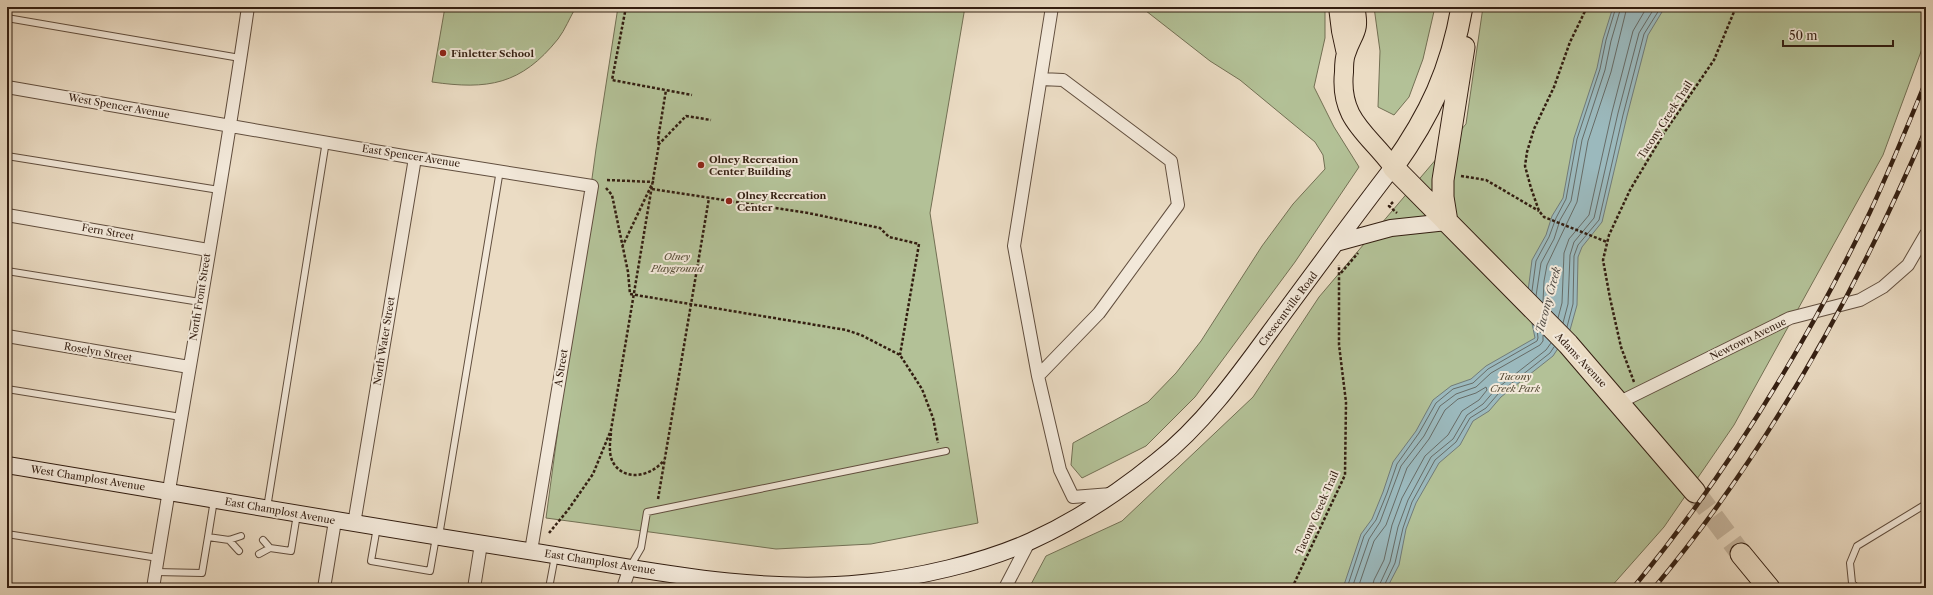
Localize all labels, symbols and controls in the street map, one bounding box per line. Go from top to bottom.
scale bar [1783,22,1893,48]
text: 50 m [1789,28,1818,43]
place label: Finletter School [451,47,534,60]
marker: Finletter School [438,48,448,58]
street label: Tacony Creek Trail [1635,79,1695,161]
street label: West Spencer Avenue [66,90,171,121]
street label: East Spencer Avenue [361,142,461,170]
place label: Olney Recreation Center Building [709,153,799,178]
marker: Olney Recreation Center Building [696,160,706,170]
place label: Olney Recreation Center [737,189,827,214]
marker: Olney Recreation Center [724,196,734,206]
street label: Fern Street [81,221,136,243]
park label: Olney Playground [650,250,704,275]
street label: North Front Street [187,252,213,342]
water label: Tacony Creek [1532,265,1564,335]
street label: Crescentville Road [1256,269,1320,349]
street label: North Water Street [371,295,398,386]
street label: Newtown Avenue [1708,315,1789,363]
street label: Adams Avenue [1552,329,1610,390]
street label: Roselyn Street [63,340,134,364]
street label: A Street [551,348,570,389]
park label: Tacony Creek Park [1490,370,1541,395]
street label: West Champlost Avenue [29,462,147,494]
street label: Tacony Creek Trail [1293,469,1341,557]
street label: East Champlost Avenue [224,495,337,527]
street label: East Champlost Avenue [544,547,657,577]

